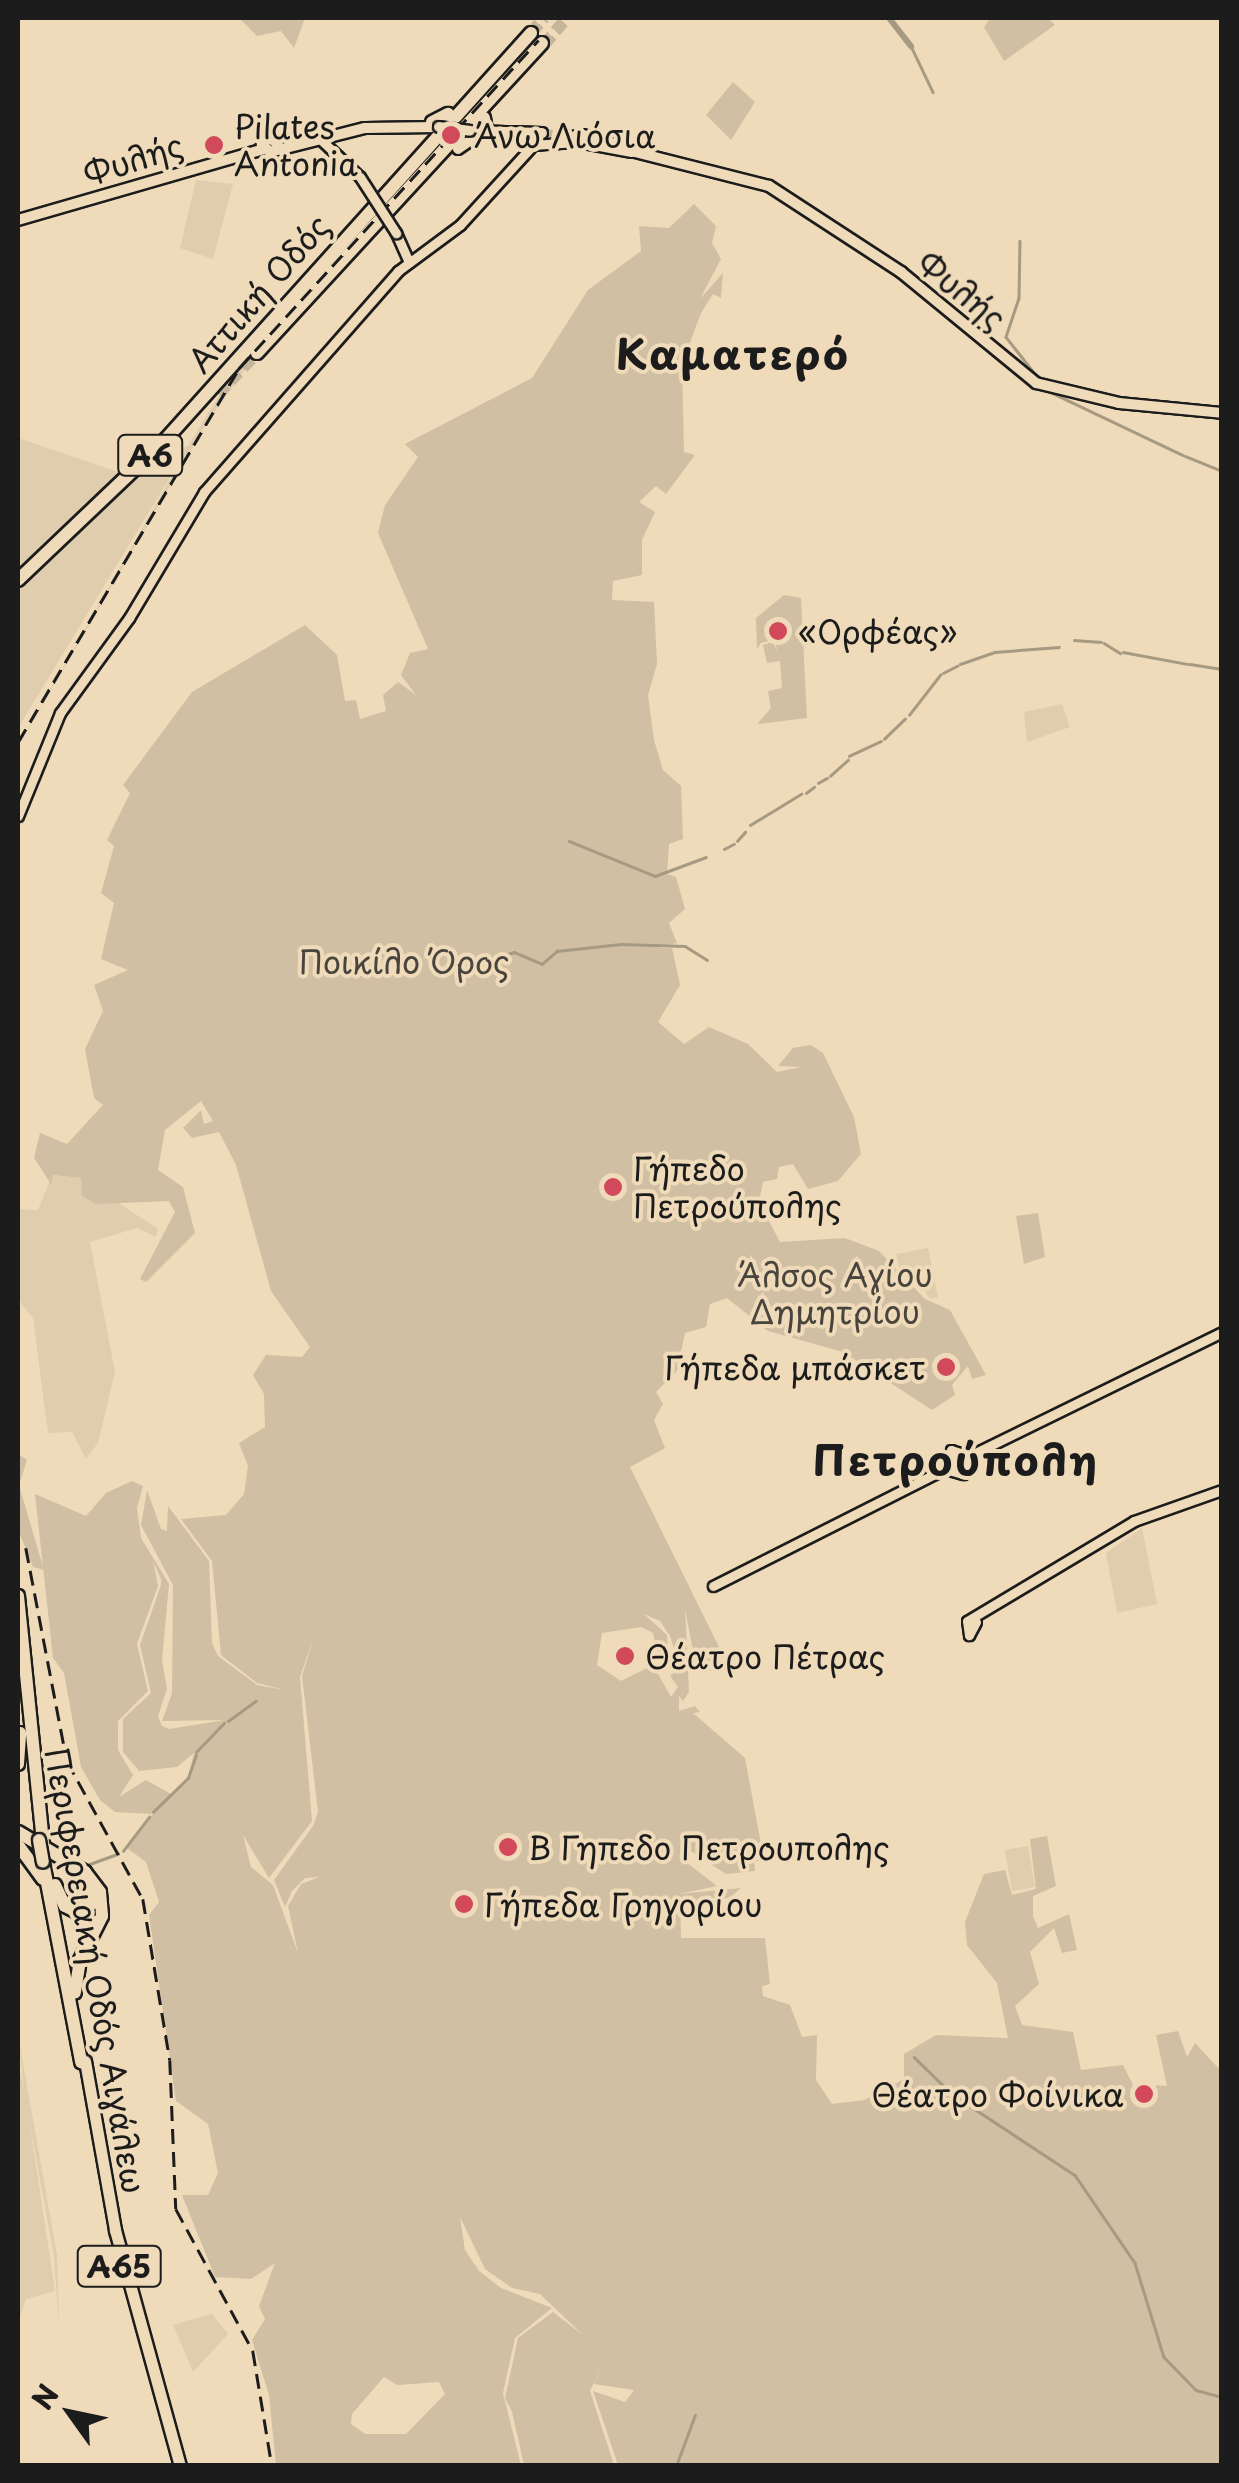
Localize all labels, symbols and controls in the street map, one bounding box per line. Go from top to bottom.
place label: Pilates Antonia [234,108,358,183]
place label: Άνω Λιόσια [474,116,655,154]
marker: Άνω Λιόσια [438,122,464,148]
street label: Φυλής [78,125,188,193]
marker: Pilates Antonia [203,134,225,156]
street label: Αττική Οδός [179,206,337,380]
street label: Φυλής [910,243,1014,337]
district label: Καματερό [615,328,851,378]
road number: Α6 [115,430,185,480]
place label: «Ορφέας» [798,612,957,650]
marker: «Ορφέας» [767,620,789,642]
park label: Ποικίλο Όρος [298,942,510,980]
place label: Γήπεδο Πετρούπολης [633,1150,842,1225]
marker: Γήπεδο Πετρούπολης [602,1176,624,1198]
park label: Άλσος Αγίου Δημητρίου [737,1256,933,1331]
place label: Γήπεδα μπάσκετ [665,1348,926,1386]
marker: Γήπεδα μπάσκετ [935,1356,957,1378]
district label: Πετρούπολη [812,1434,1100,1484]
place label: Θέατρο Πέτρας [645,1637,885,1675]
marker: Θέατρο Πέτρας [614,1645,636,1667]
street label: Περιφερειακή Οδός Αιγάλεω [38,1743,154,2197]
place label: Β Γηπεδο Πετρουπολης [528,1828,891,1866]
marker: Β Γηπεδο Πετρουπολης [497,1836,519,1858]
place label: Γήπεδα Γρηγορίου [484,1885,761,1923]
marker: Γήπεδα Γρηγορίου [453,1893,475,1915]
place label: Θέατρο Φοίνικα [872,2075,1124,2113]
marker: Θέατρο Φοίνικα [1133,2083,1155,2105]
road number: Α65 [76,2241,162,2291]
north arrow [20,2363,120,2463]
text: N [20,2375,68,2417]

